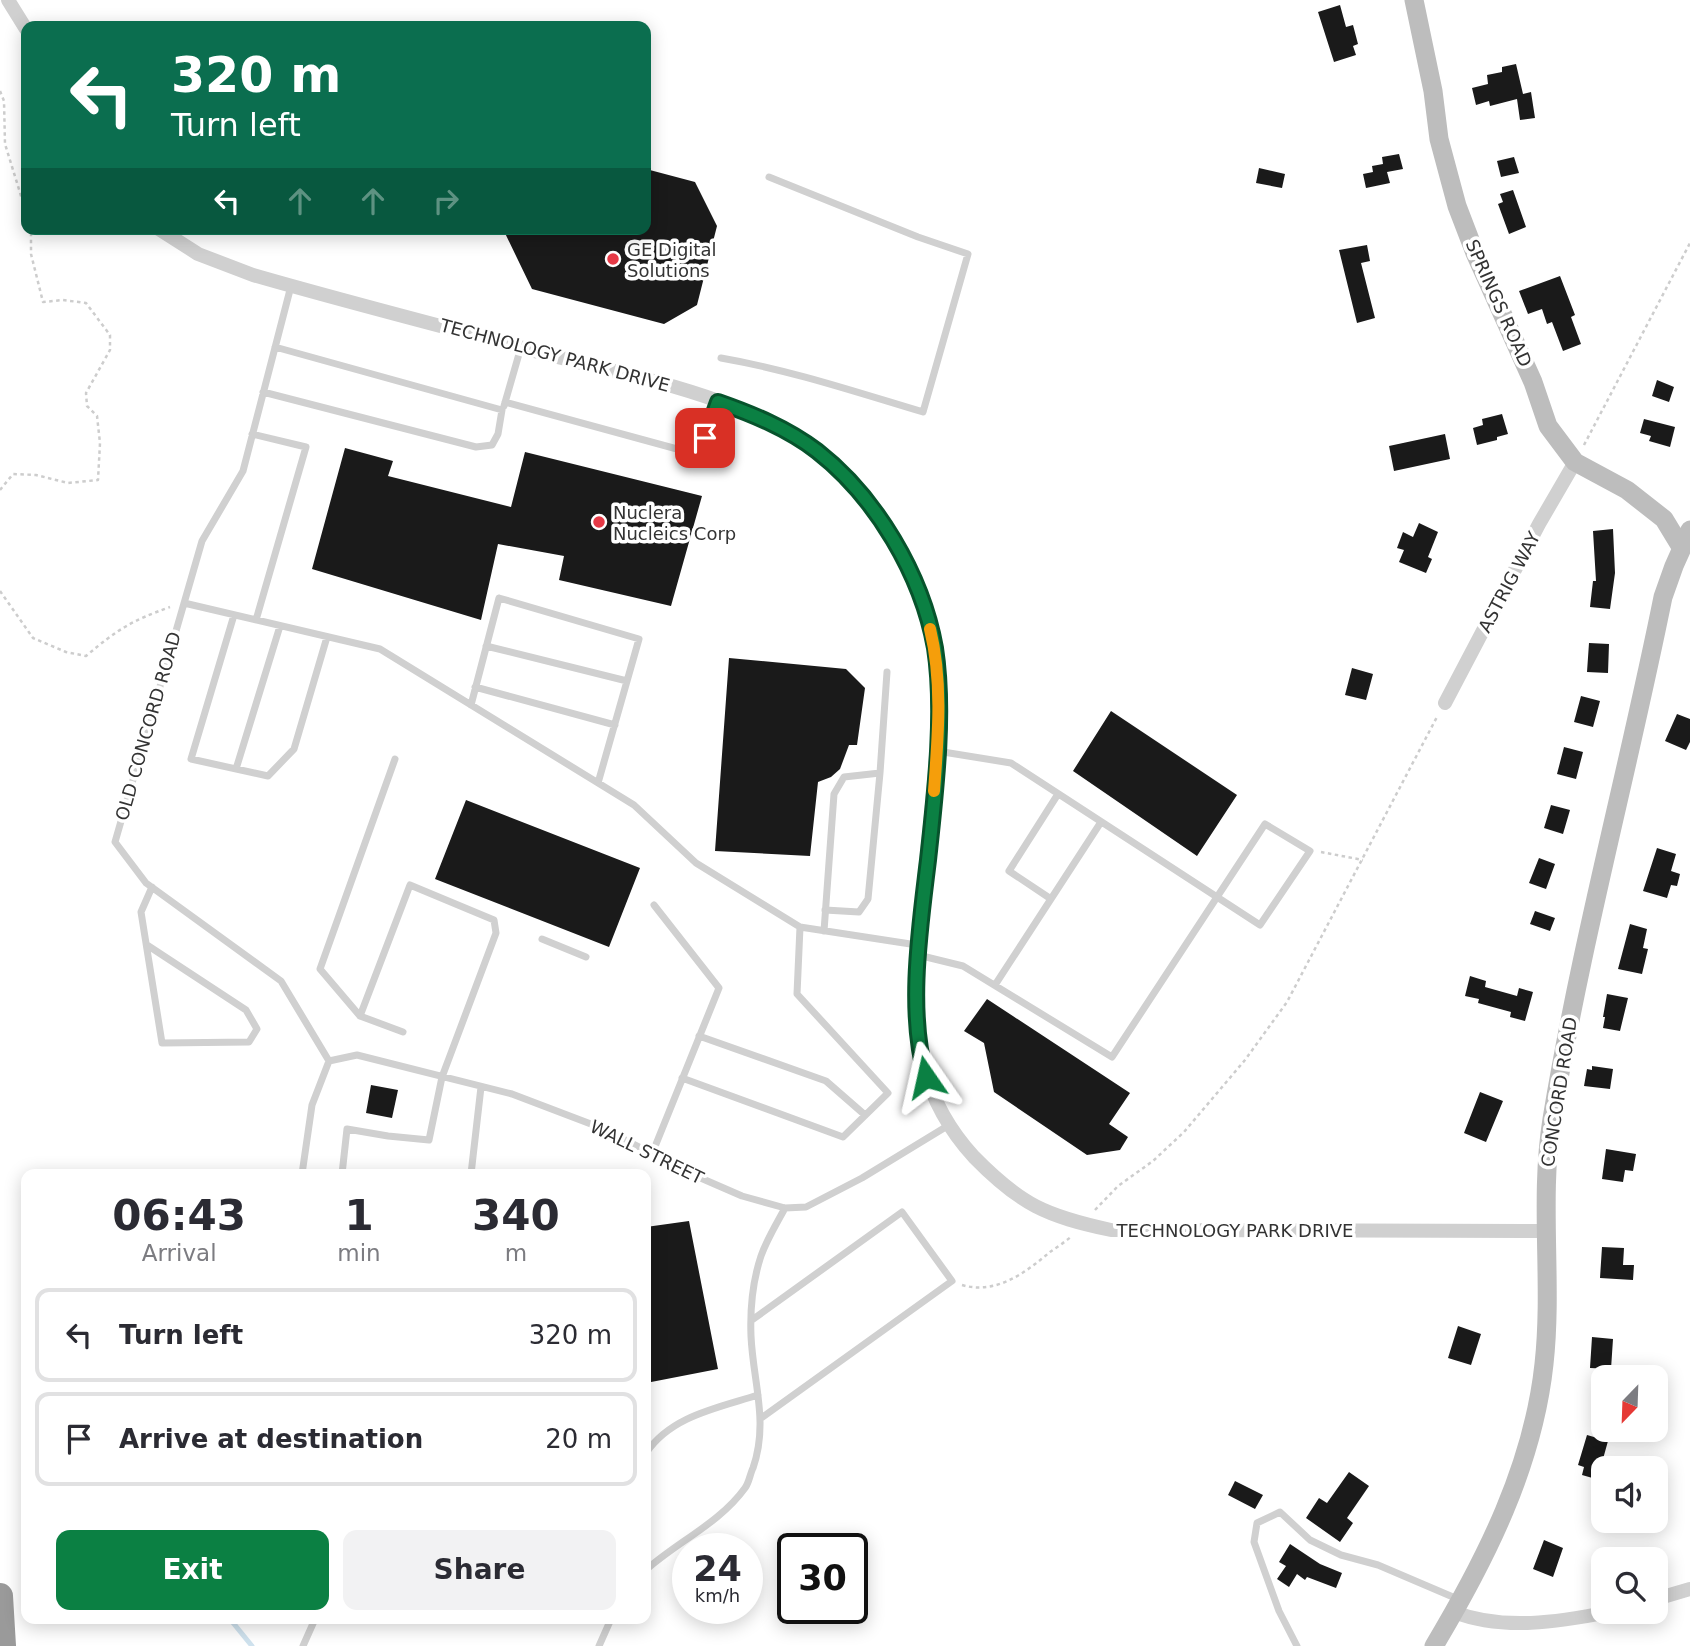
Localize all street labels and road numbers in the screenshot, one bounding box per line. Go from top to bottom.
street label: SPRINGS ROAD [1462,236,1536,370]
street label: TECHNOLOGY PARK DRIVE [437,314,672,396]
street label: ASTRIG WAY [1474,527,1545,636]
street label: OLD CONCORD ROAD [111,629,185,823]
street label: CONCORD ROAD [1537,1016,1581,1168]
street label: WALL STREET [587,1115,708,1189]
street label: TECHNOLOGY PARK DRIVE [1116,1220,1353,1241]

